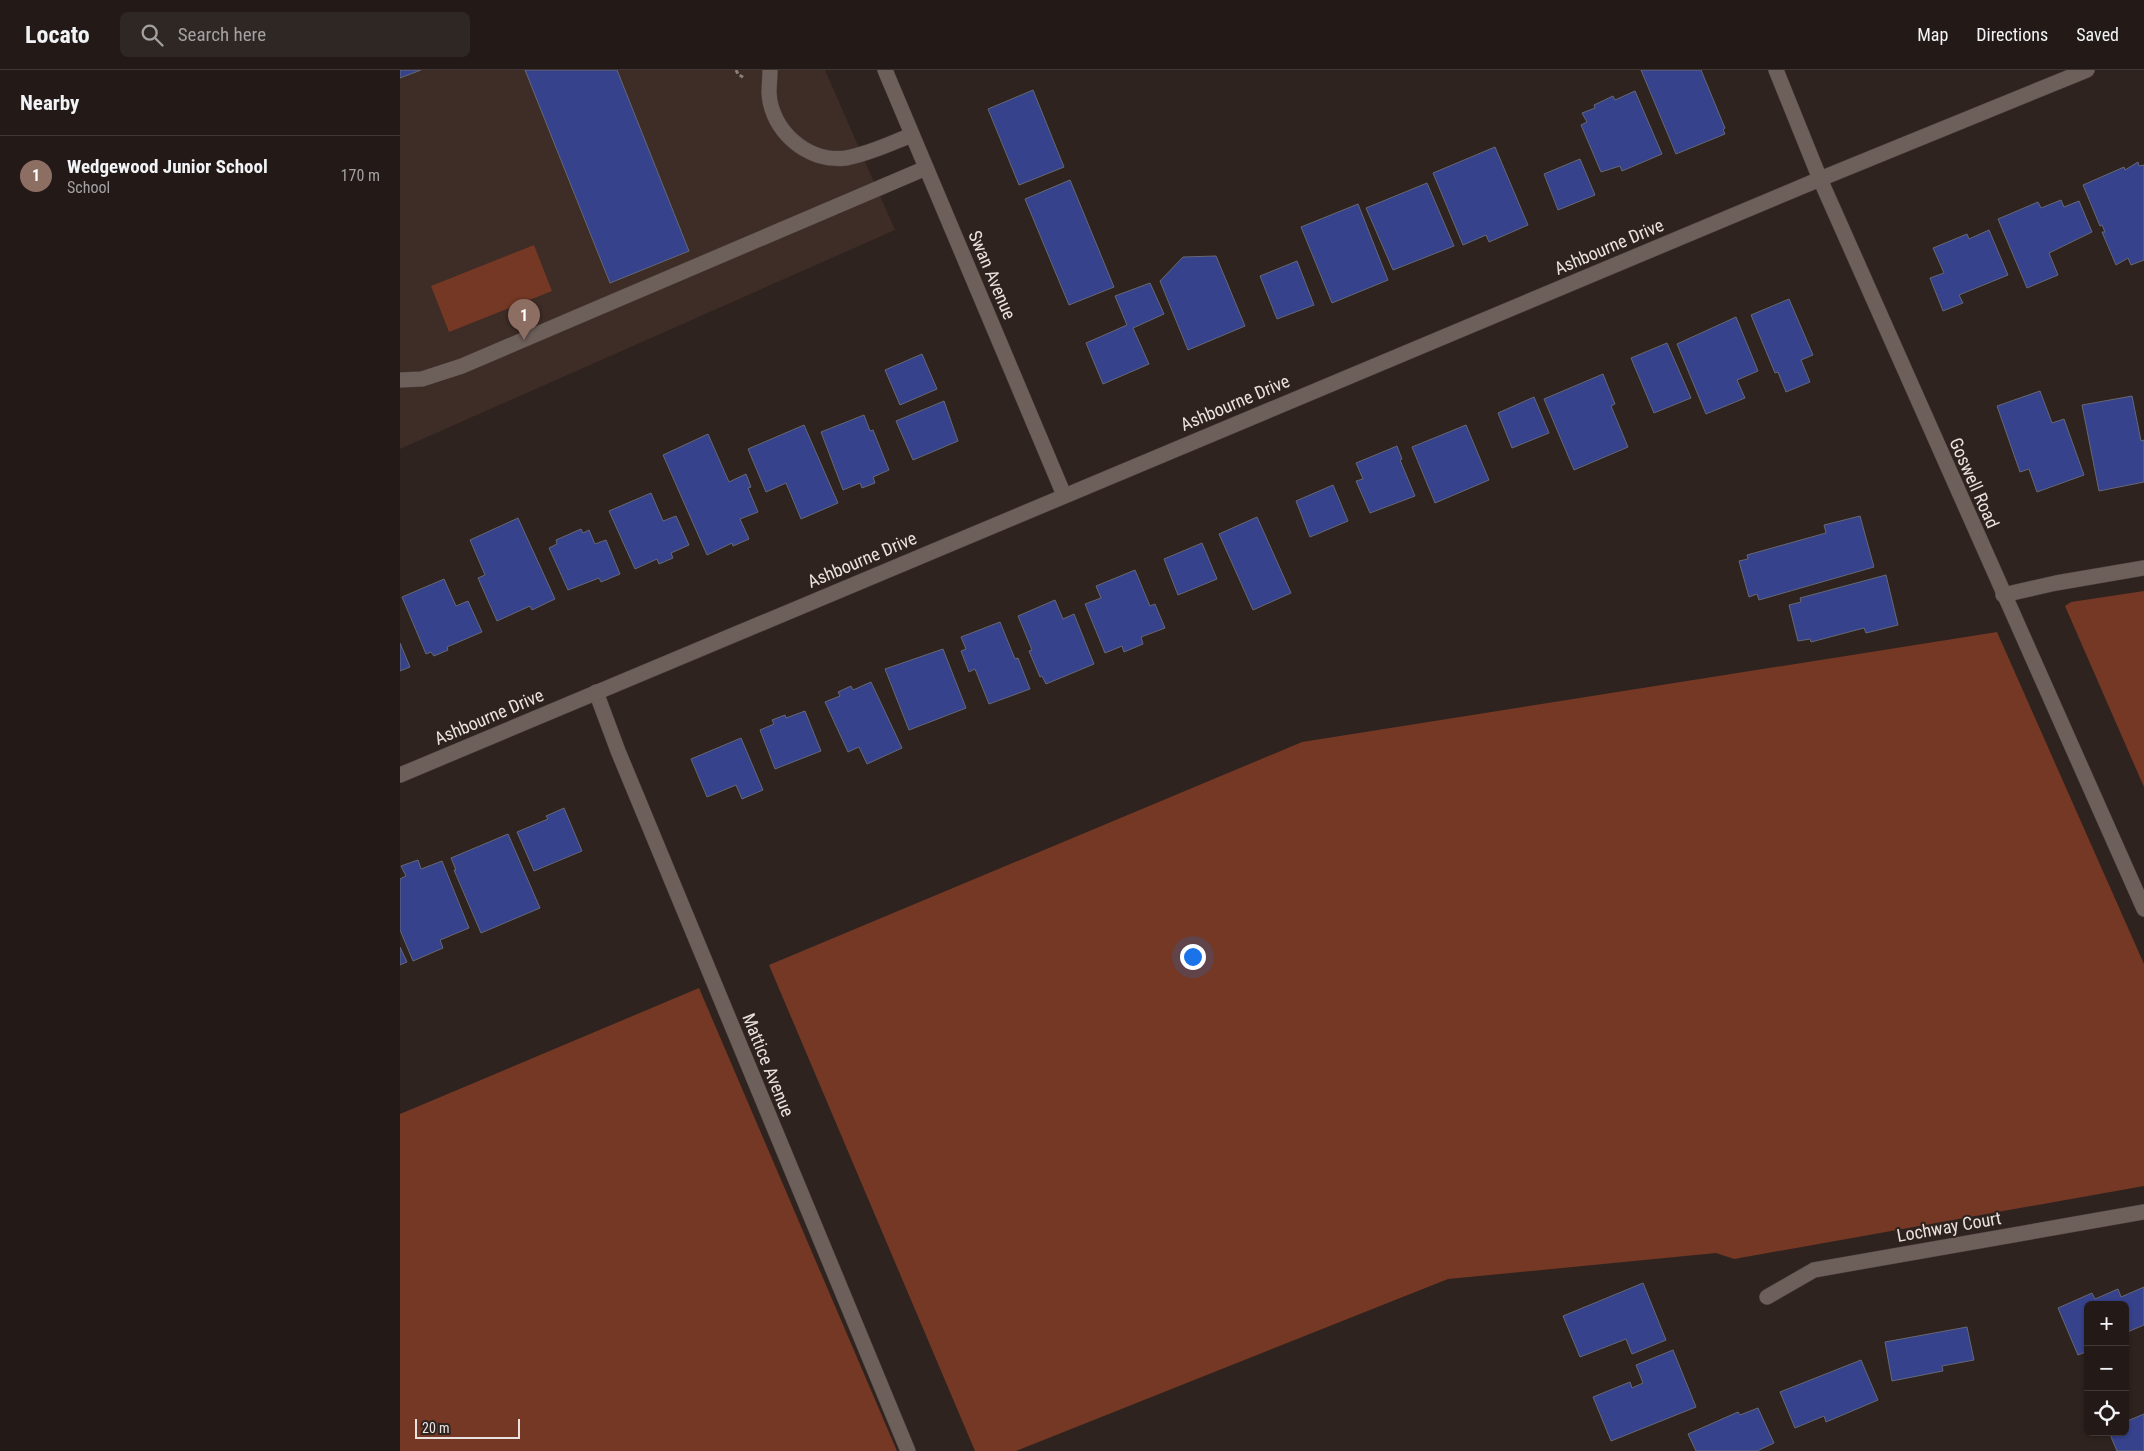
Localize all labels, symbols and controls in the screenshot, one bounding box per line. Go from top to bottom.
search box [120,12,470,57]
text: Locato [25,21,90,49]
icon: search [138,21,166,49]
text: Search here [178,23,266,46]
text: Map [1917,24,1948,45]
text: Directions [1976,24,2048,45]
text: Saved [2076,24,2119,45]
text: Nearby [20,91,79,115]
text: Wedgewood Junior School [67,155,268,178]
text: 1 [32,166,40,185]
text: 170 m [341,166,380,185]
text: School [67,178,110,197]
street label: Ashbourne Drive [1551,214,1667,279]
street label: Swan Avenue [964,227,1021,322]
pin: 1 [508,299,540,340]
street label: Ashbourne Drive [1177,370,1293,435]
street label: Goswell Road [1945,434,2004,531]
street label: Ashbourne Drive [804,527,920,592]
street label: Ashbourne Drive [431,684,547,749]
your location [1180,944,1206,970]
street label: Mattice Avenue [738,1010,799,1120]
street label: Lochway Court [1895,1207,2003,1246]
map controls [2084,1301,2129,1436]
button: + [2084,1301,2129,1346]
button: − [2084,1346,2129,1391]
button: locate [2084,1391,2129,1436]
scale bar [415,1416,520,1439]
text: 20 m [422,1420,450,1436]

